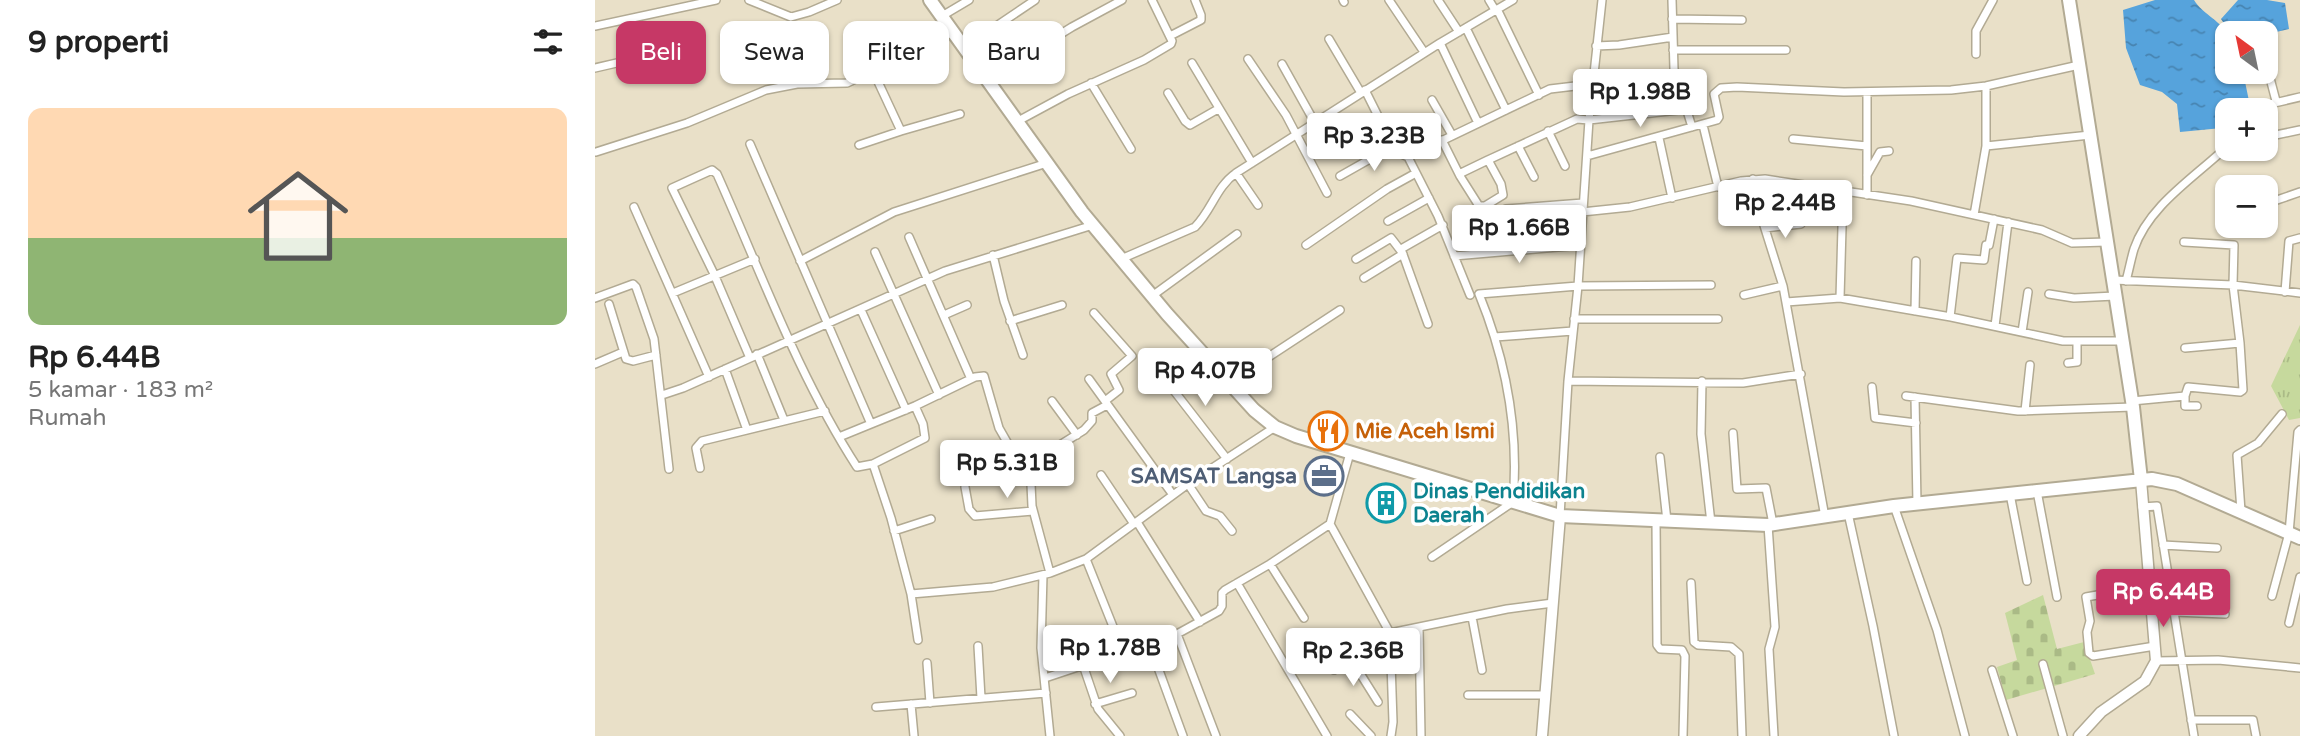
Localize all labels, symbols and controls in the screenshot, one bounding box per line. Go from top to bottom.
chip: Beli [616,21,706,84]
chip: Sewa [720,21,829,84]
chip: Filter [843,21,949,84]
chip: Baru [963,21,1065,84]
north arrow [2215,21,2279,84]
map controls [2215,21,2278,238]
icon: filters [529,23,567,61]
text: 9 properti [28,24,169,61]
pin: Rp 1.98B [1568,69,1712,129]
text: Rp 1.98B [1589,78,1691,106]
button: + [2215,98,2278,161]
pin: Rp 3.23B [1302,114,1446,173]
text: Rp 3.23B [1323,122,1425,150]
icon: home [235,153,361,279]
button: − [2215,175,2278,238]
pin: Rp 2.44B [1713,180,1857,240]
text: Rp 2.44B [1734,189,1836,217]
pin: Rp 1.66B [1447,205,1591,265]
text: Rp 1.66B [1468,214,1570,242]
text: Rp 6.44B [28,339,161,376]
pin: Rp 4.07B [1133,348,1277,408]
text: Rp 4.07B [1154,357,1256,385]
text: 5 kamar · 183 m² [28,376,213,404]
text: Rumah [28,404,106,432]
restaurant icon: Mie Aceh Ismi [1307,410,1349,452]
place label: Mie Aceh Ismi [1355,419,1495,444]
pin: Rp 5.31B [935,440,1079,500]
text: Rp 5.31B [956,449,1058,477]
office icon: SAMSAT Langsa [1303,455,1345,497]
place label: SAMSAT Langsa [1131,464,1297,489]
place label: Dinas Pendidikan Daerah [1413,479,1585,528]
building icon: Dinas Pendidikan Daerah [1365,482,1407,524]
pin: Rp 6.44B [2091,570,2235,629]
text: Rp 6.44B [2112,578,2214,606]
pin: Rp 1.78B [1038,626,1182,685]
pin: Rp 2.36B [1281,628,1425,688]
text: Rp 1.78B [1059,634,1161,662]
text: Rp 2.36B [1302,637,1404,665]

